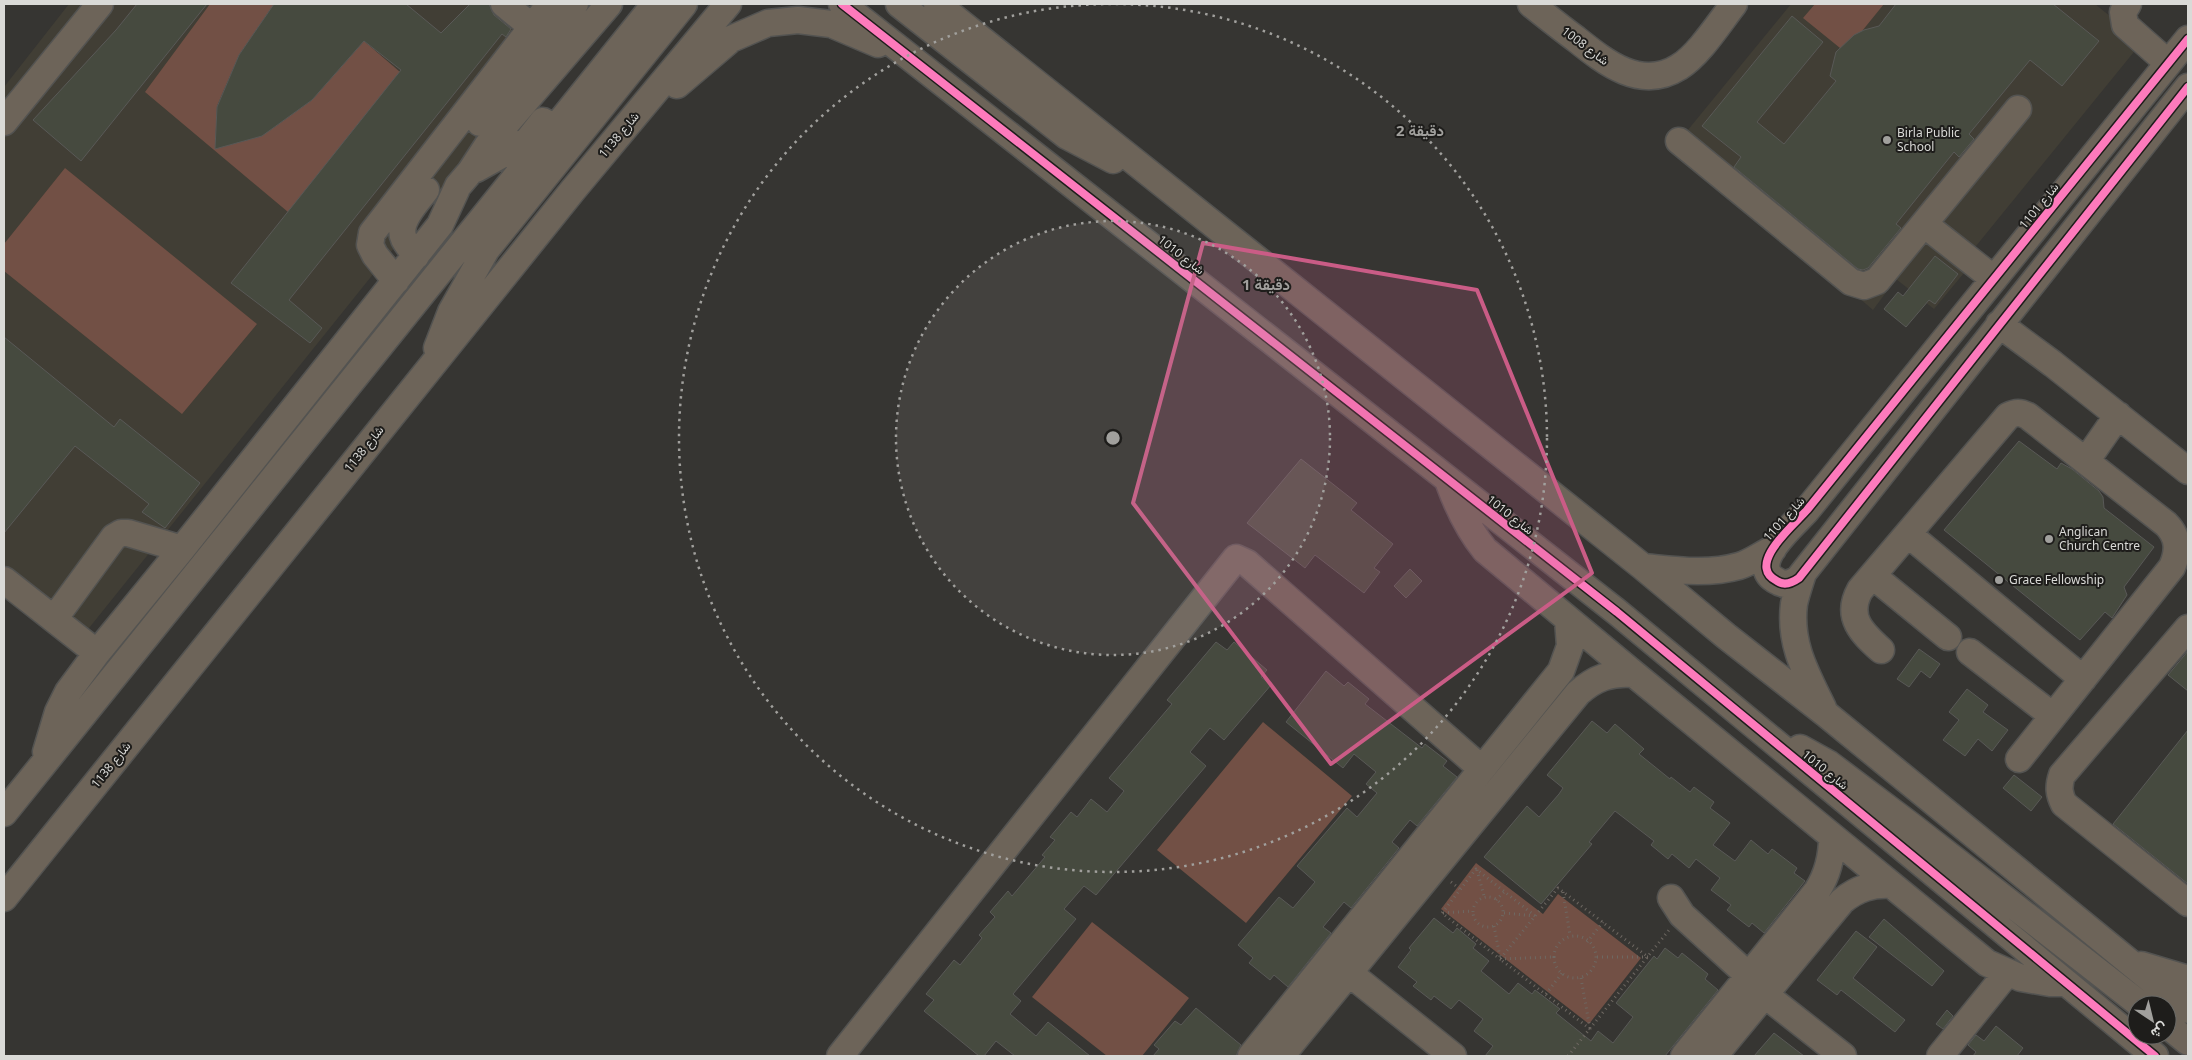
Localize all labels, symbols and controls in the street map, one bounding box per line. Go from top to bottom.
street label: شارع 1008 [1558,22,1612,70]
street label: شارع 1138 [595,108,643,162]
text: 2 دقيقة [1396,120,1444,140]
place label: Birla Public School [1897,124,1960,155]
marker: Birla Public School [1881,134,1893,146]
street label: شارع 1101 [2015,179,2063,233]
street label: شارع 1010 [1154,231,1208,279]
text: 1 دقيقة [1242,274,1290,294]
street label: شارع 1138 [340,422,388,476]
centre of rings [1104,429,1122,447]
street label: شارع 1010 [1483,491,1537,539]
street label: شارع 1101 [1759,493,1809,545]
place label: Anglican Church Centre [2059,523,2140,554]
marker: Anglican Church Centre [2043,533,2055,545]
place label: Grace Fellowship [2009,571,2104,588]
marker: Grace Fellowship [1993,574,2005,586]
street label: شارع 1138 [87,738,135,792]
street label: شارع 1010 [1798,746,1852,794]
north arrow [2127,995,2177,1045]
text: ش [2147,1018,2172,1044]

